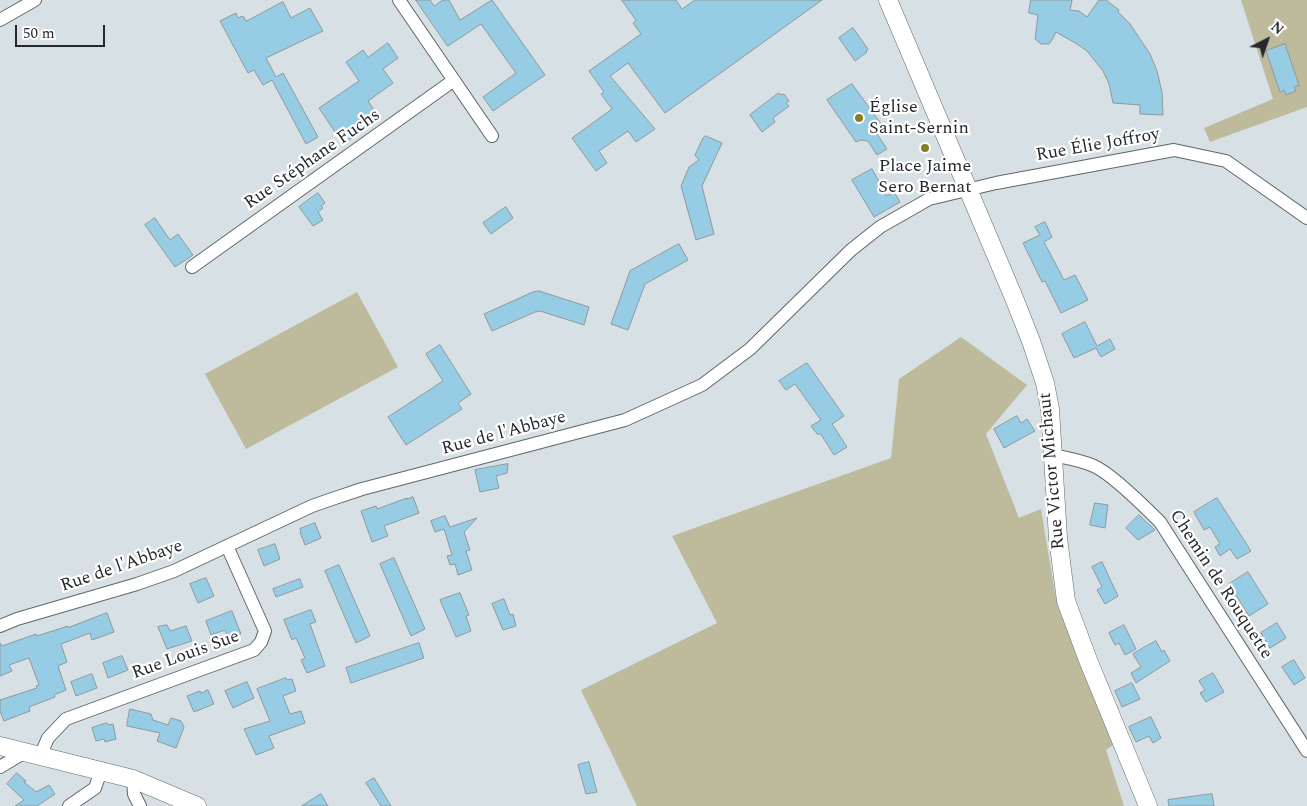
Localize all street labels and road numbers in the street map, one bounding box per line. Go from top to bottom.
street label: Rue Stéphane Fuchs [241,105,385,215]
street label: Rue Élie Joffroy [1034,124,1162,168]
street label: Rue Victor Michaut [1035,392,1071,550]
street label: Rue de l'Abbaye [440,407,568,461]
street label: Chemin de Rouquette [1164,506,1276,664]
street label: Rue de l'Abbaye [58,536,186,598]
street label: Rue Louis Sue [129,627,243,685]

